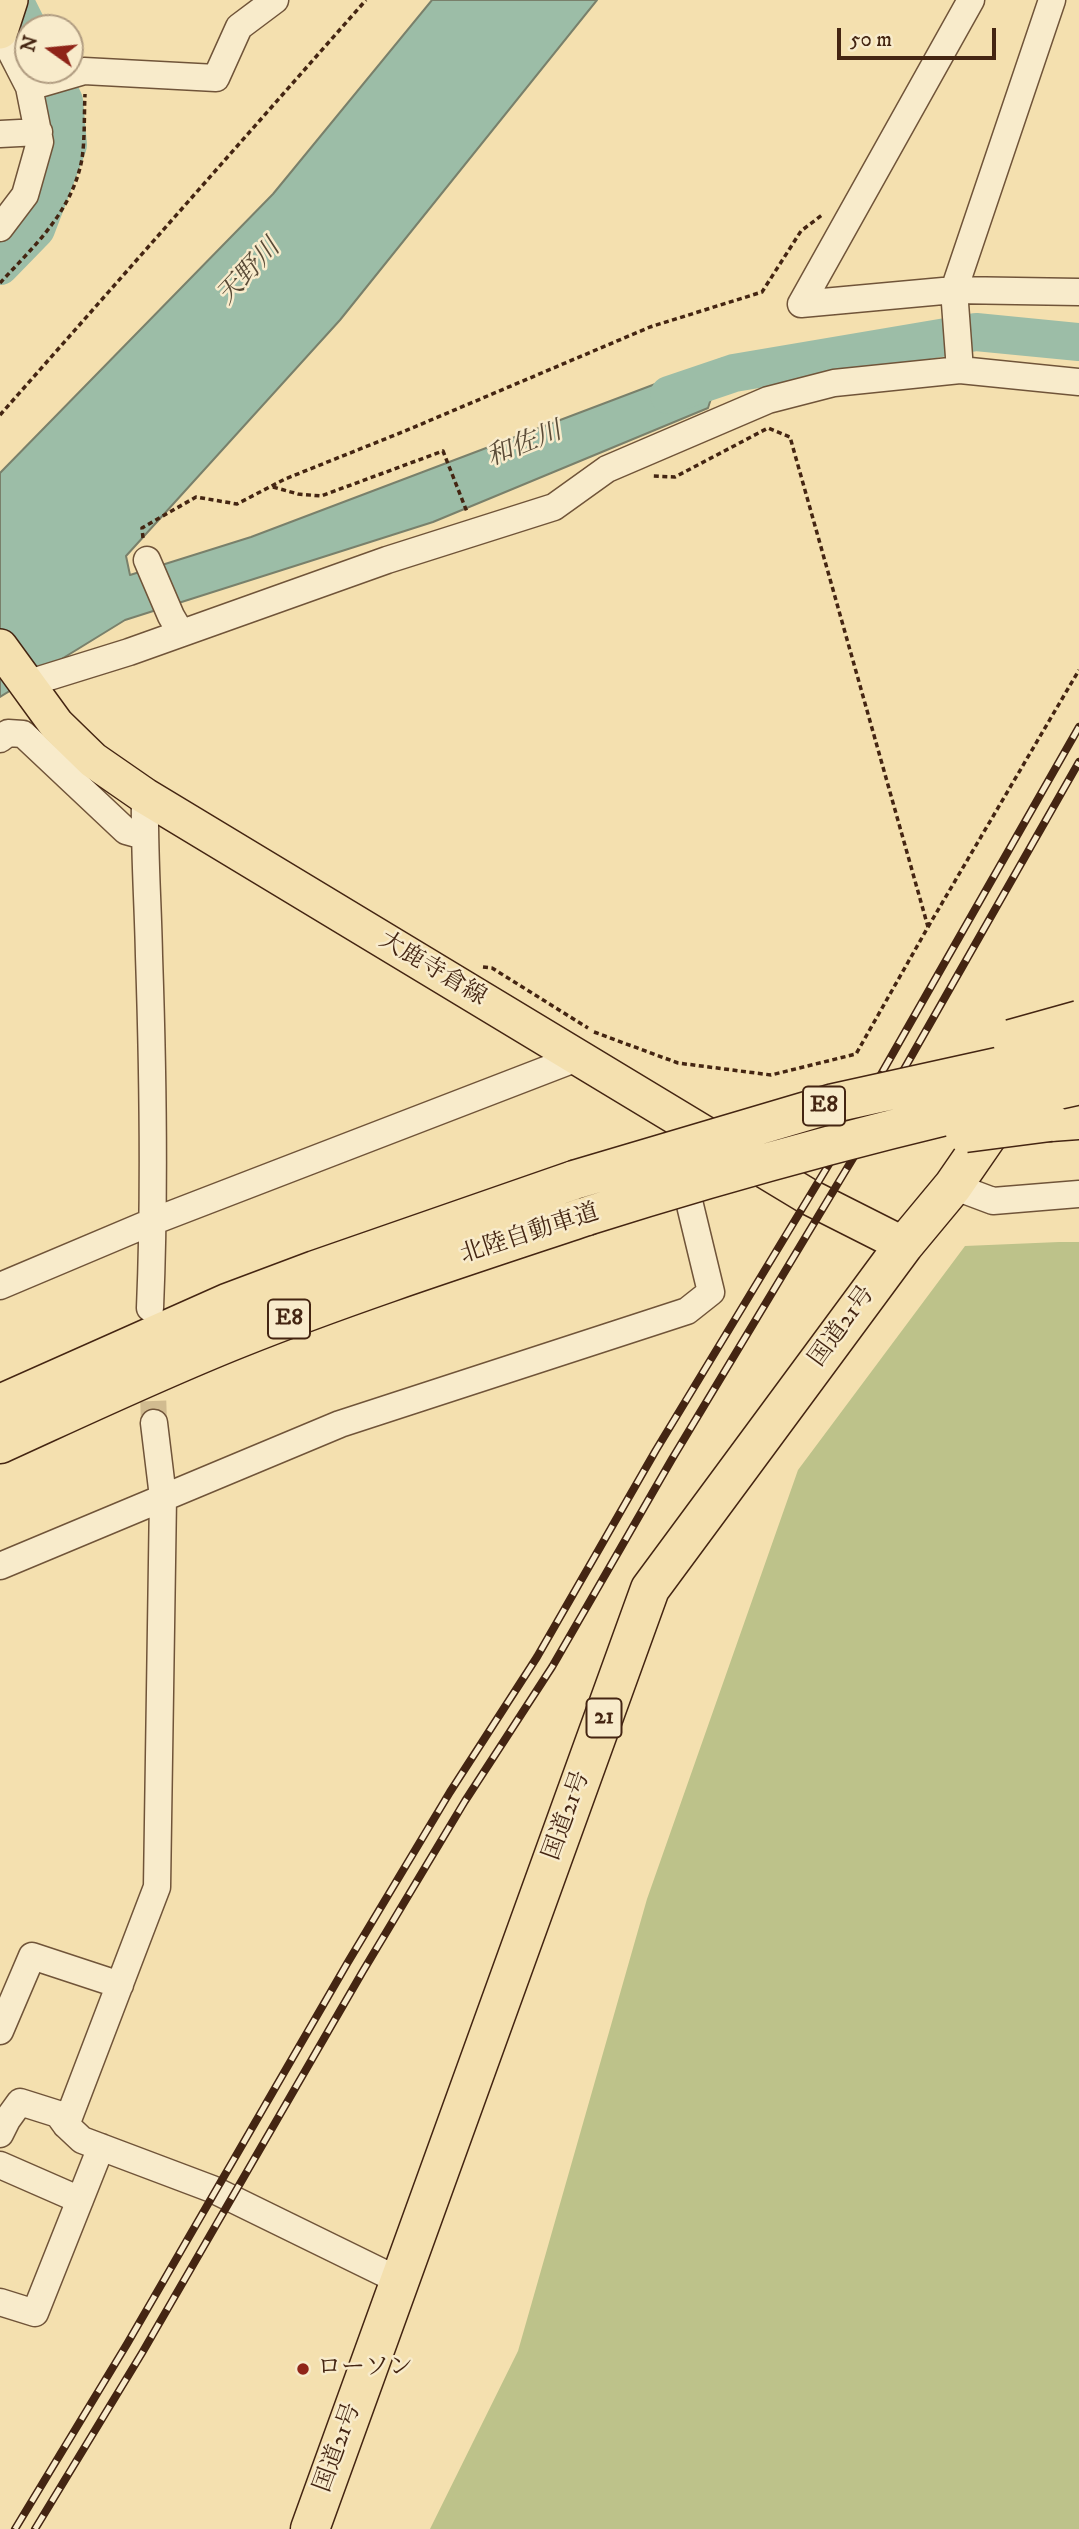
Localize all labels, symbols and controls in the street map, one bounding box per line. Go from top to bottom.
north arrow [14,14,84,84]
scale bar [841,14,1000,58]
text: 50 m [850,27,892,53]
text: N [17,33,43,54]
water label: 天野川 [212,234,288,312]
water label: 和佐川 [483,417,567,475]
street label: 大鹿寺倉線 [373,927,491,1013]
road number: E8 [803,1086,845,1126]
street label: 北陸自動車道 [457,1199,603,1271]
street label: 国道21号 [804,1281,882,1373]
road number: E8 [268,1300,310,1338]
road number: 21 [586,1698,622,1737]
street label: 国道21号 [539,1768,597,1864]
place label: ローソン [317,2355,413,2383]
marker: ローソン [295,2361,311,2377]
street label: 国道21号 [310,2400,368,2496]

